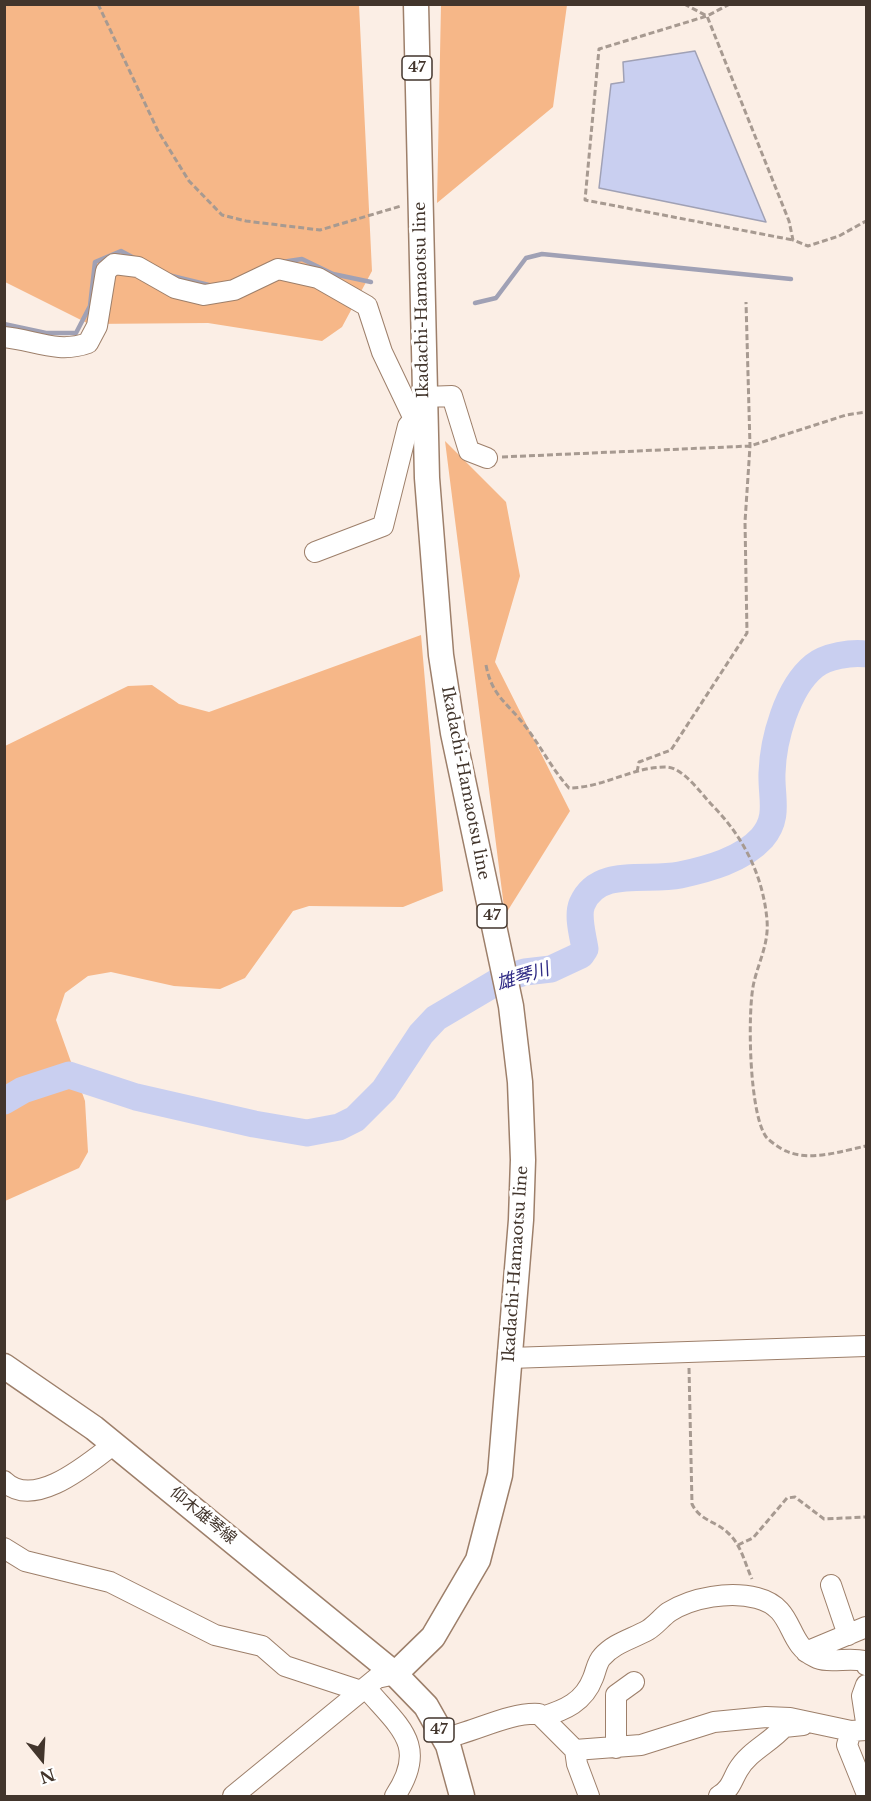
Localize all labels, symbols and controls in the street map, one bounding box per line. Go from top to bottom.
road number: 47 [402,56,432,80]
street label: Ikadachi-Hamaotsu line [411,201,433,399]
street label: Ikadachi-Hamaotsu line [437,685,493,881]
road number: 47 [477,904,507,928]
water label: 雄琴川 [494,959,552,995]
street label: Ikadachi-Hamaotsu line [500,1165,532,1363]
street label: 仰木雄琴線 [166,1483,240,1549]
road number: 47 [424,1718,454,1742]
north arrow [12,1729,72,1789]
text: N [37,1764,58,1788]

